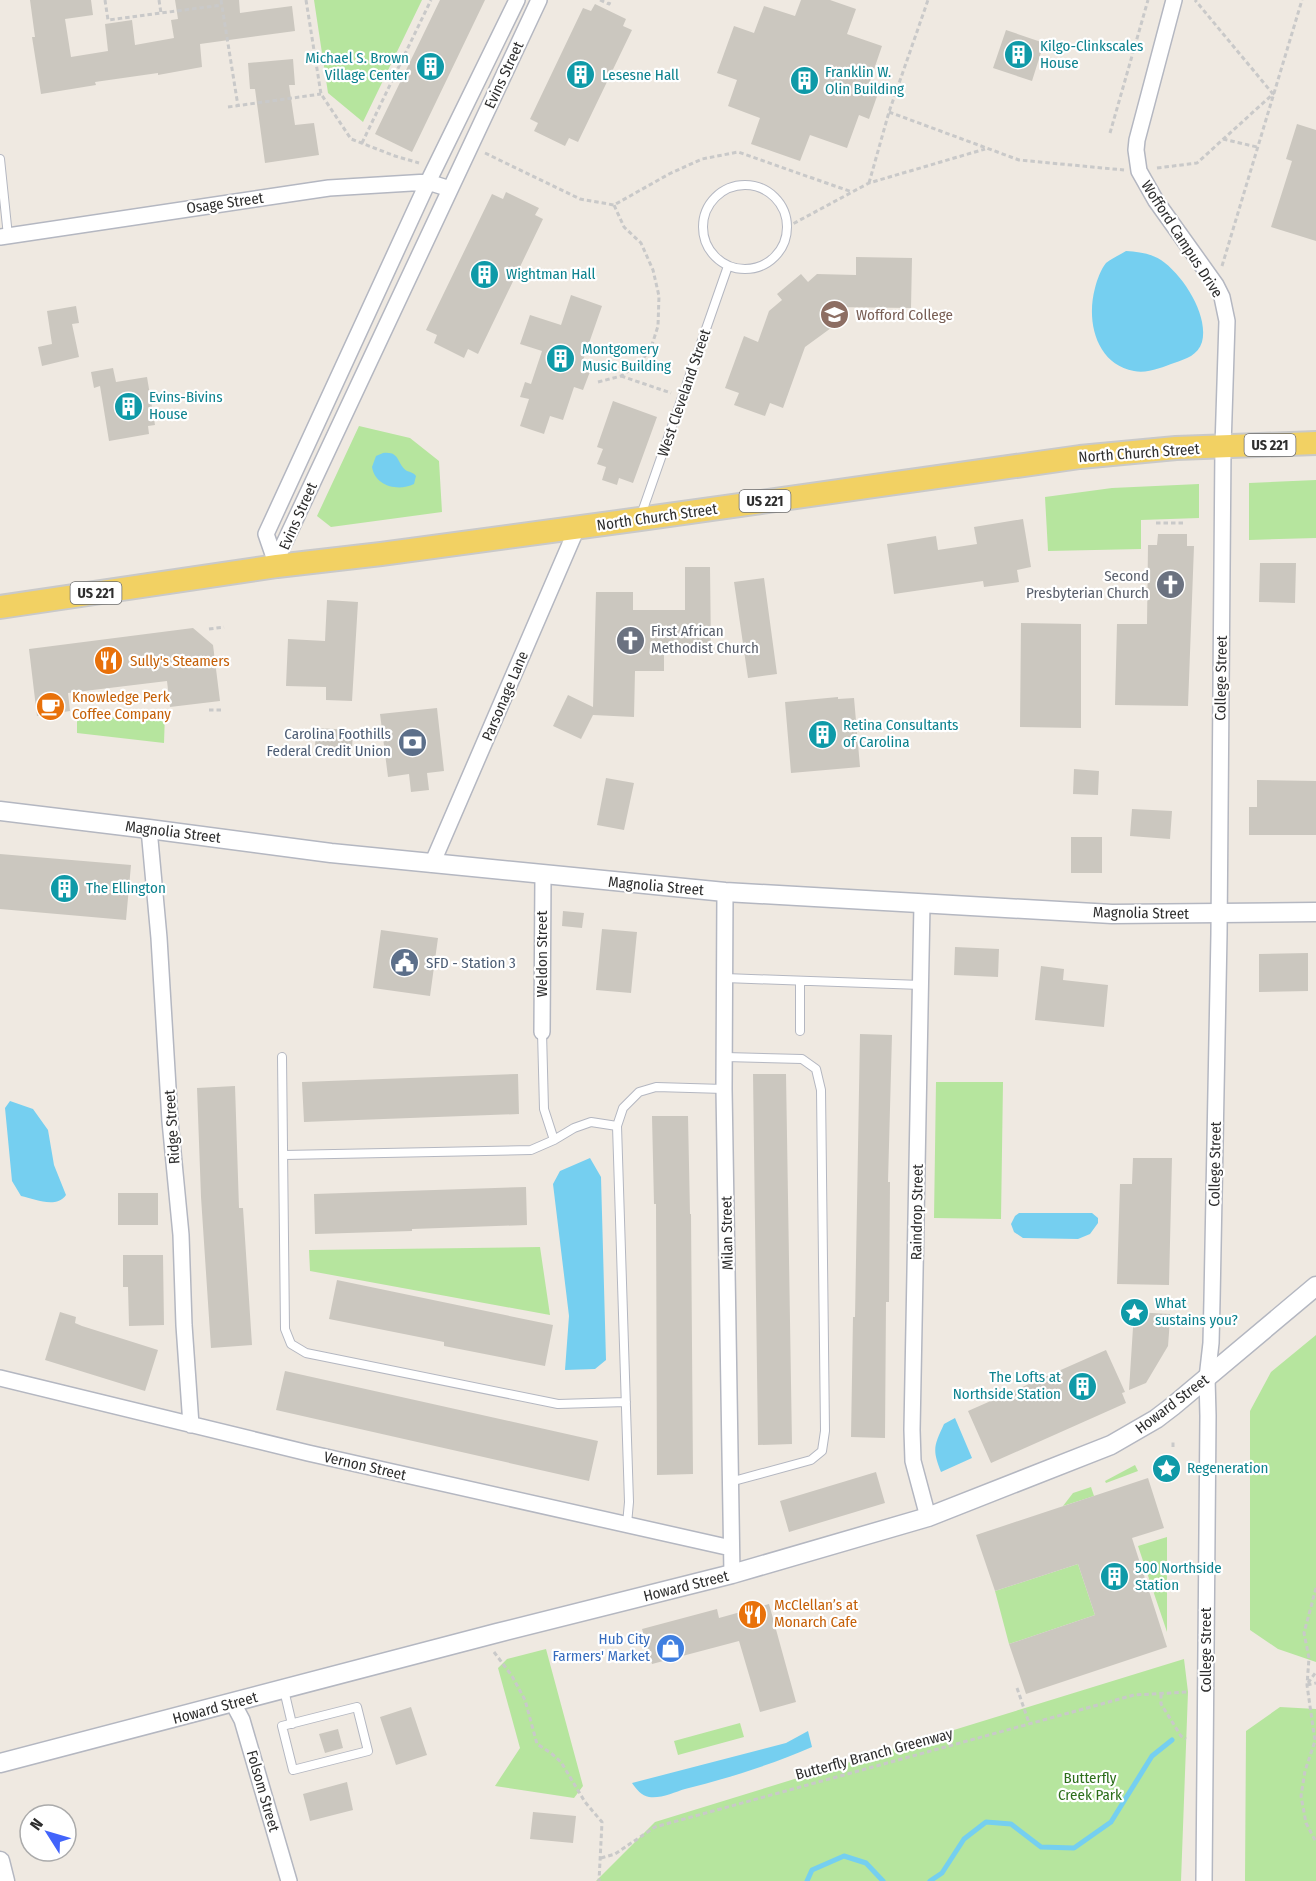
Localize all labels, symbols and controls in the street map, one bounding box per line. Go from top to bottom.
place label: Kilgo-Clinkscales House [1040,37,1144,72]
street label: Evins Street [481,39,527,111]
building icon: Kilgo-Clinkscales House [1003,39,1035,71]
place label: Michael S. Brown Village Center [305,49,410,84]
building icon: Michael S. Brown Village Center [414,51,446,83]
building icon: Lesesne Hall [565,59,597,91]
place label: Franklin W. Olin Building [825,63,904,98]
building icon: Franklin W. Olin Building [788,65,820,97]
place label: Lesesne Hall [602,66,679,84]
street label: Wofford Campus Drive [1137,177,1227,301]
street label: Osage Street [185,189,265,217]
building icon: Wightman Hall [469,258,501,290]
place label: Wightman Hall [506,265,595,283]
school or university icon: Wofford College [819,299,851,331]
place label: Wofford College [856,306,953,324]
street label: West Cleveland Street [654,327,714,459]
place label: Montgomery Music Building [582,340,671,375]
building icon: Montgomery Music Building [545,342,577,374]
place label: Evins-Bivins House [149,388,223,423]
building icon: Evins-Bivins House [112,390,144,422]
road number: US 221 [1244,434,1296,456]
street label: North Church Street [1078,440,1200,466]
street label: Evins Street [275,479,321,553]
road number: US 221 [740,490,790,512]
street label: North Church Street [596,500,718,534]
place label: Second Presbyterian Church [1026,567,1149,602]
church icon: Second Presbyterian Church [1154,569,1186,601]
road number: US 221 [70,582,122,604]
place label: First African Methodist Church [651,622,759,657]
church icon: First African Methodist Church [614,624,646,656]
street label: College Street [1211,635,1231,721]
restaurant icon: Sully's Steamers [93,645,125,677]
street label: Parsonage Lane [478,648,532,744]
place label: Sully's Steamers [130,652,230,670]
place label: Knowledge Perk Coffee Company [72,688,171,723]
cafe icon: Knowledge Perk Coffee Company [35,690,67,722]
place label: Retina Consultants of Carolina [843,716,959,751]
building icon: Retina Consultants of Carolina [806,718,838,750]
place label: Carolina Foothills Federal Credit Union [266,725,391,760]
bank icon: Carolina Foothills Federal Credit Union [396,727,428,759]
street label: Magnolia Street [124,817,222,847]
building icon: The Ellington [49,872,81,904]
street label: Magnolia Street [607,873,705,899]
place label: The Ellington [86,879,166,897]
street label: Magnolia Street [1093,903,1189,923]
street label: Weldon Street [533,911,551,997]
public building icon: SFD - Station 3 [389,947,421,979]
place label: SFD - Station 3 [426,954,516,972]
street label: Ridge Street [160,1089,184,1165]
street label: College Street [1205,1121,1225,1207]
street label: Raindrop Street [907,1164,927,1260]
street label: Milan Street [717,1196,737,1270]
place label: What sustains you? [1155,1294,1238,1329]
place icon: What sustains you? [1118,1296,1150,1328]
place label: The Lofts at Northside Station [953,1368,1061,1403]
building icon: The Lofts at Northside Station [1066,1370,1098,1402]
street label: Howard Street [1132,1371,1212,1437]
street label: Vernon Street [322,1448,408,1484]
place icon: Regeneration [1150,1452,1182,1484]
place label: Regeneration [1187,1459,1269,1477]
place label: 500 Northside Station [1135,1559,1222,1594]
building icon: 500 Northside Station [1098,1561,1130,1593]
street label: Howard Street [642,1567,731,1605]
place label: McClellan’s at Monarch Cafe [774,1596,858,1631]
restaurant icon: McClellan’s at Monarch Cafe [737,1598,769,1630]
street label: College Street [1197,1607,1215,1693]
place label: Hub City Farmers' Market [553,1630,650,1665]
shop icon: Hub City Farmers' Market [655,1632,687,1664]
street label: Howard Street [171,1688,260,1728]
street label: Butterfly Branch Greenway [793,1724,955,1784]
street label: Folsom Street [243,1748,283,1834]
park label: Butterfly Creek Park [1058,1769,1122,1804]
north arrow [18,1803,78,1863]
text: N [26,1815,47,1834]

